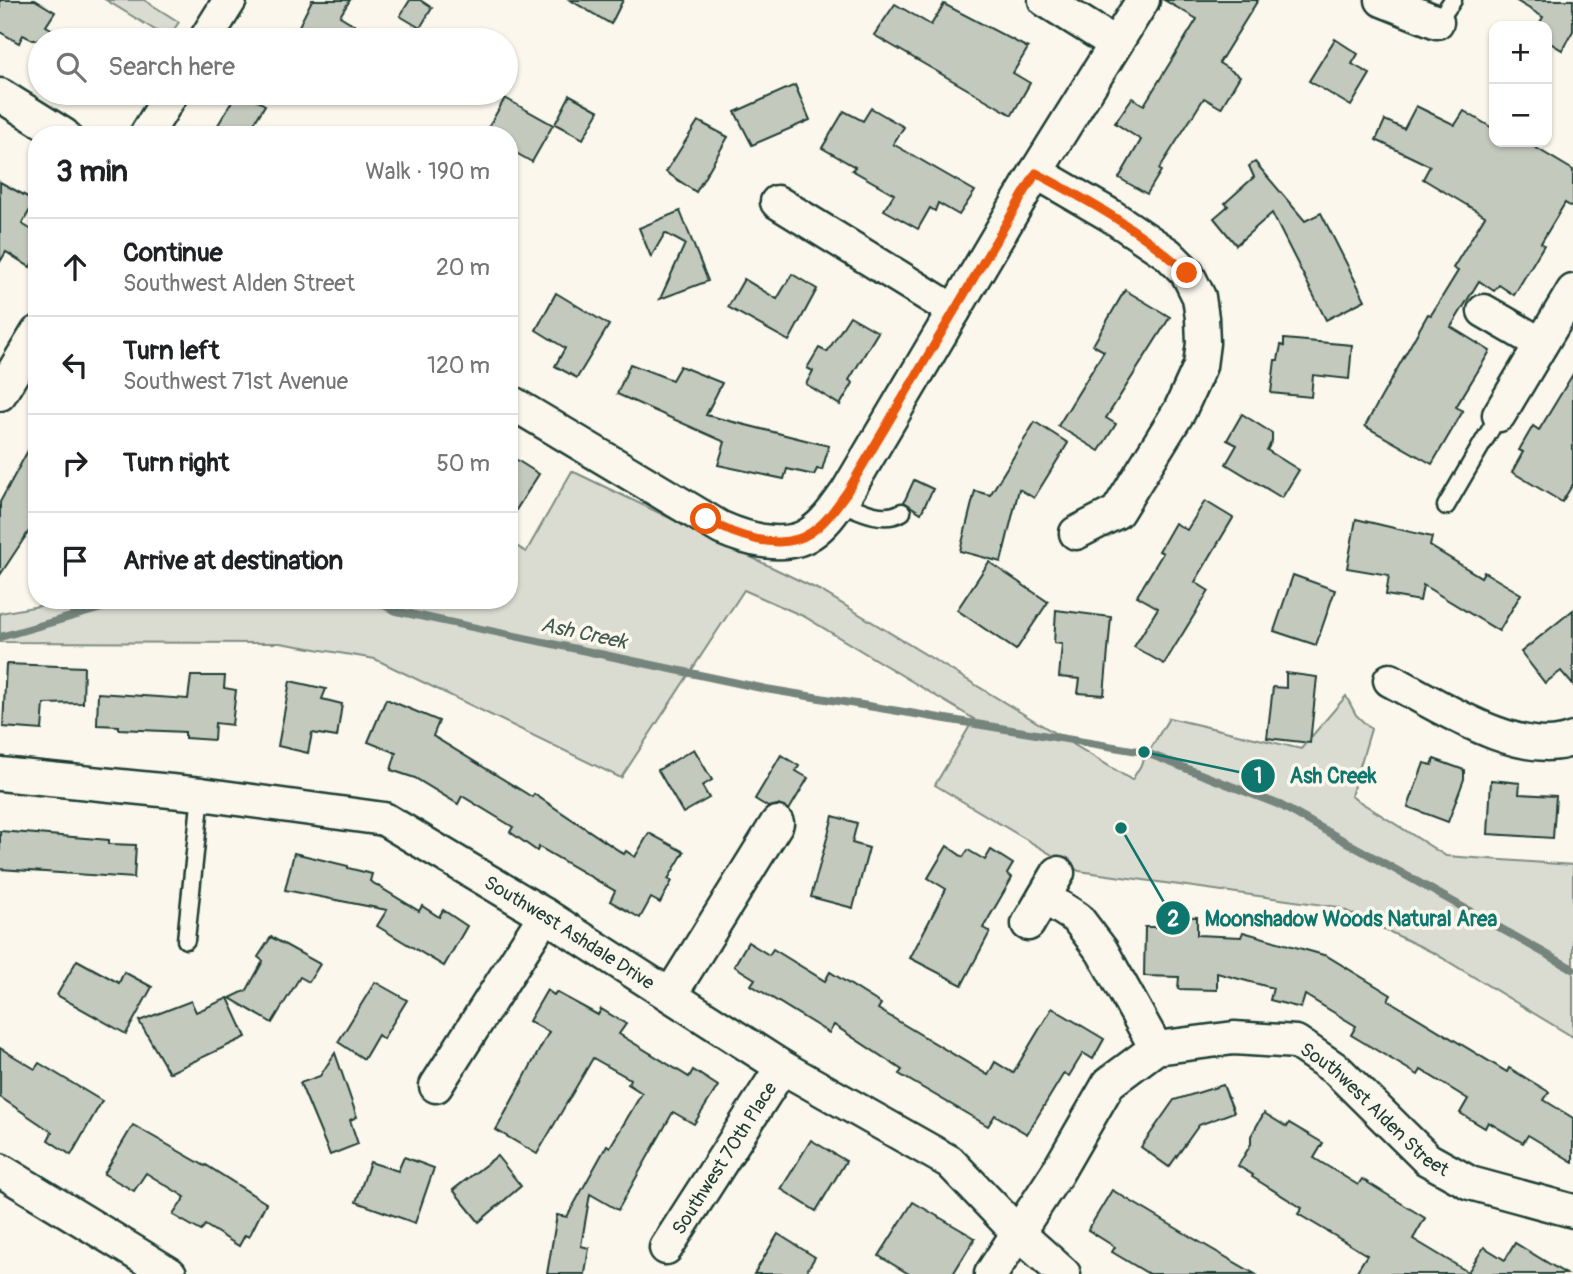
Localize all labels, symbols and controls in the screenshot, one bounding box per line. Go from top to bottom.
map controls [1489,21,1552,147]
button: + [1489,21,1552,84]
search box [28,28,518,105]
icon: search [52,48,90,86]
text: Search here [108,51,235,83]
button: − [1489,84,1552,147]
text: 3 min [56,153,128,190]
text: Walk · 190 m [365,157,490,186]
text: Continue [123,237,223,269]
icon: ahead [56,248,94,286]
text: 20 m [436,253,490,282]
route end [1171,257,1202,288]
text: Southwest Alden Street [123,269,355,298]
text: Turn left [123,335,219,367]
icon: left [56,346,94,384]
text: 120 m [427,351,490,380]
text: Southwest 71st Avenue [123,367,348,396]
icon: right [56,444,94,482]
text: Turn right [123,447,229,479]
text: 50 m [436,449,490,478]
route start [690,503,721,534]
icon: arrive [56,542,94,580]
text: Arrive at destination [123,545,343,577]
water label: Ash Creek [539,611,631,656]
callout: Ash Creek [1240,755,1390,797]
text: 1 [1254,763,1262,790]
text: Ash Creek [1290,763,1377,790]
street label: Southwest Ashdale Drive [480,871,659,995]
callout: Moonshadow Woods Natural Area [1155,897,1511,939]
text: 2 [1167,906,1179,933]
text: Moonshadow Woods Natural Area [1205,906,1497,933]
street label: Southwest Alden Street [1295,1038,1453,1182]
street label: Southwest 70th Place [667,1077,783,1239]

